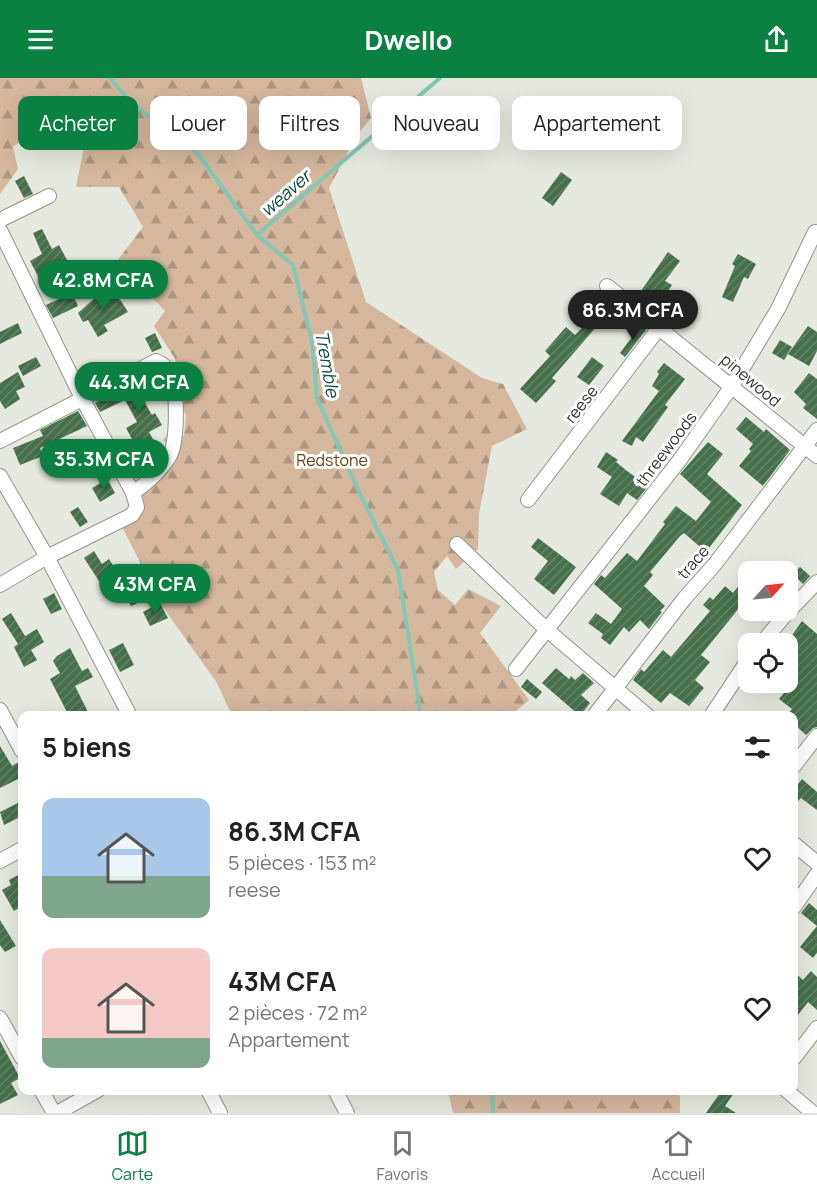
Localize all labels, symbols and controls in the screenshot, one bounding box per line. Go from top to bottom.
text: Dwello [364,21,453,58]
icon: menu [24,23,57,56]
icon: share [760,23,793,56]
chip: Acheter [18,96,138,150]
chip: Louer [150,96,247,150]
chip: Filtres [259,96,360,150]
chip: Nouveau [372,96,500,150]
chip: Appartement [512,96,682,150]
water label: weaver [255,163,317,221]
pin: 42.8M CFA [34,260,172,311]
text: 42.8M CFA [52,266,154,293]
pin: 86.3M CFA [564,290,702,341]
text: 86.3M CFA [582,296,684,323]
water label: Tremble [310,329,346,401]
street label: pinewood [716,348,786,412]
pin: 44.3M CFA [70,362,208,413]
text: 44.3M CFA [89,368,189,395]
street label: reese [559,381,603,427]
street label: threewoods [631,407,701,491]
pin: 35.3M CFA [35,439,173,490]
text: 35.3M CFA [54,445,154,472]
park label: Redstone [296,449,368,471]
street label: trace [672,540,714,584]
north arrow [738,561,798,621]
map controls [738,561,798,693]
pin: 43M CFA [100,564,210,615]
text: 43M CFA [113,570,197,597]
button: locate [738,633,798,693]
text: 5 biens [42,729,131,765]
icon: filters [741,731,774,764]
text: 86.3M CFA [228,813,361,849]
icon: home [90,822,162,894]
icon: heart [741,842,774,875]
text: 5 pièces · 153 m² [228,849,377,876]
text: reese [228,876,281,903]
text: 43M CFA [228,963,336,999]
icon: home [90,972,162,1044]
icon: heart [741,992,774,1025]
text: 2 pièces · 72 m² [228,999,368,1026]
text: Appartement [228,1026,350,1053]
tab: Carte [112,1127,153,1185]
tab: Favoris [377,1127,428,1185]
tab: Accueil [651,1127,705,1185]

